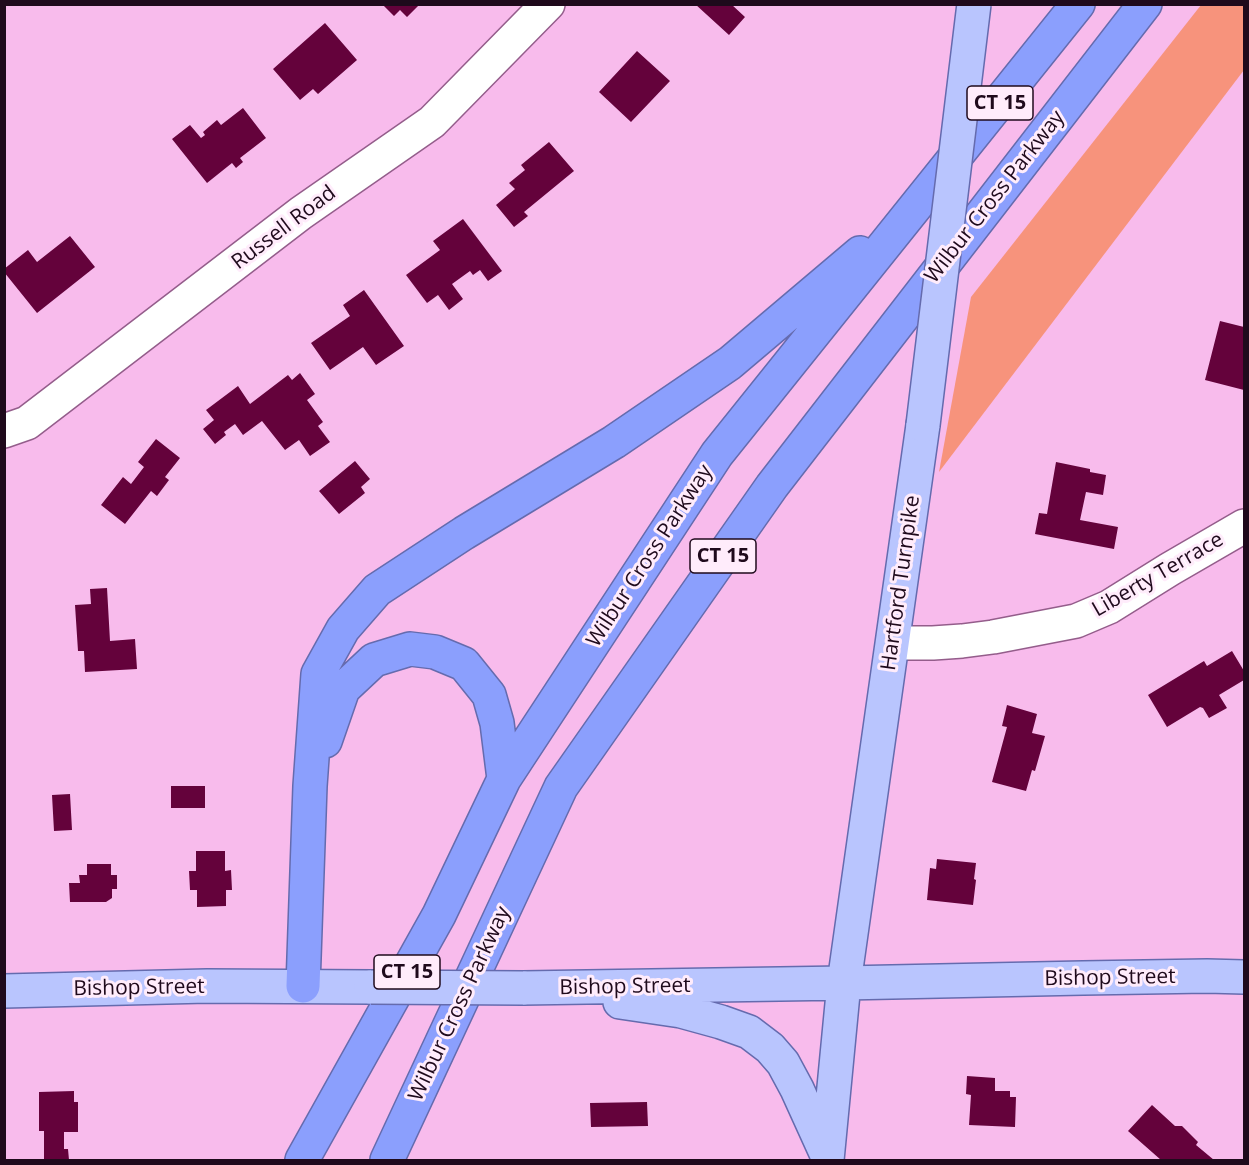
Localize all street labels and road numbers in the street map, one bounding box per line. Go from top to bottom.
road number: CT 15 [967,86,1033,120]
street label: Wilbur Cross Parkway [920,106,1070,288]
street label: Russell Road [227,181,341,275]
street label: Wilbur Cross Parkway [582,460,718,652]
street label: Hartford Turnpike [876,494,926,672]
street label: Liberty Terrace [1088,527,1228,623]
road number: CT 15 [690,539,756,573]
street label: Wilbur Cross Parkway [404,903,516,1105]
road number: CT 15 [374,955,440,989]
street label: Bishop Street [1044,964,1176,992]
street label: Bishop Street [559,973,691,1001]
street label: Bishop Street [73,974,205,1002]

